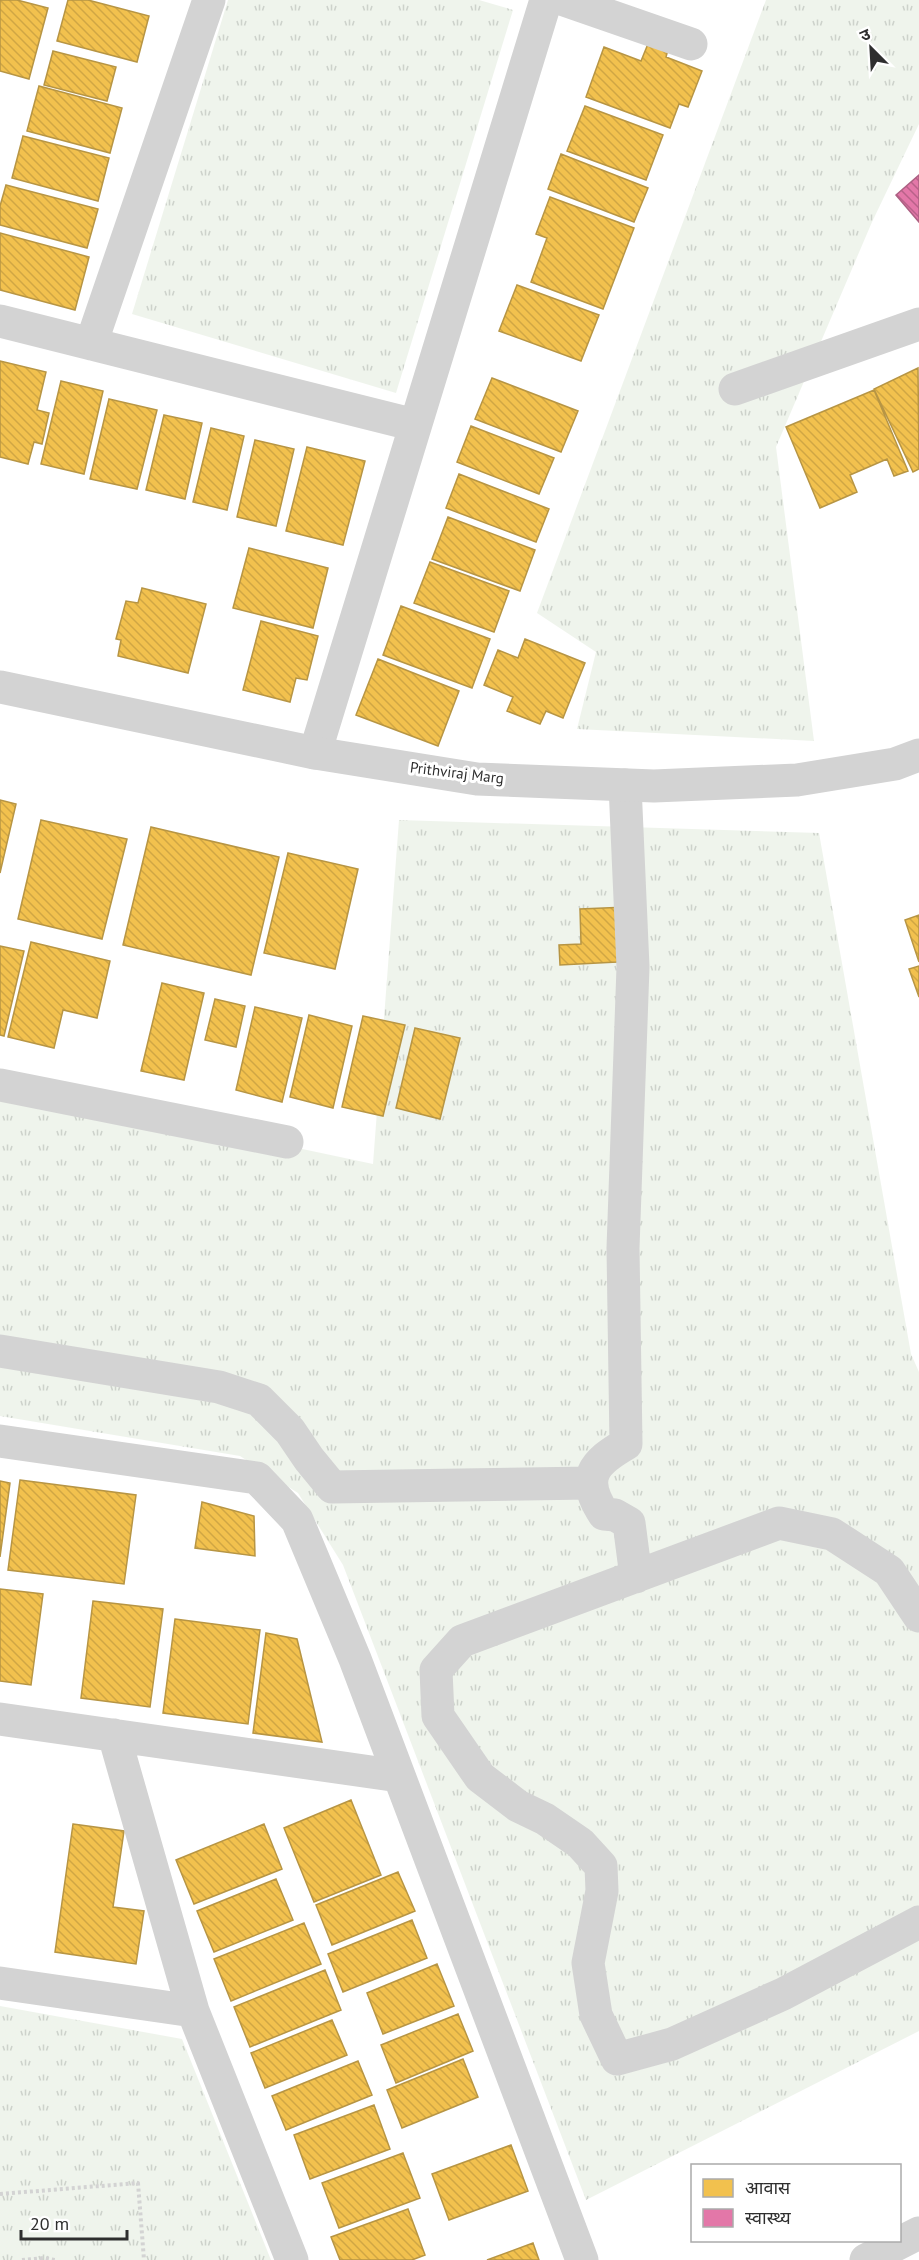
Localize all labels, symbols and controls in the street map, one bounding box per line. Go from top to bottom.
north arrow [841,18,901,78]
text: उ [857,23,874,45]
street label: Prithviraj Marg [409,757,505,788]
legend [691,2164,901,2242]
text: आवास [745,2176,791,2199]
scale bar [21,2203,128,2241]
text: स्वास्थ्य [745,2206,791,2229]
text: 20 m [30,2212,69,2235]

